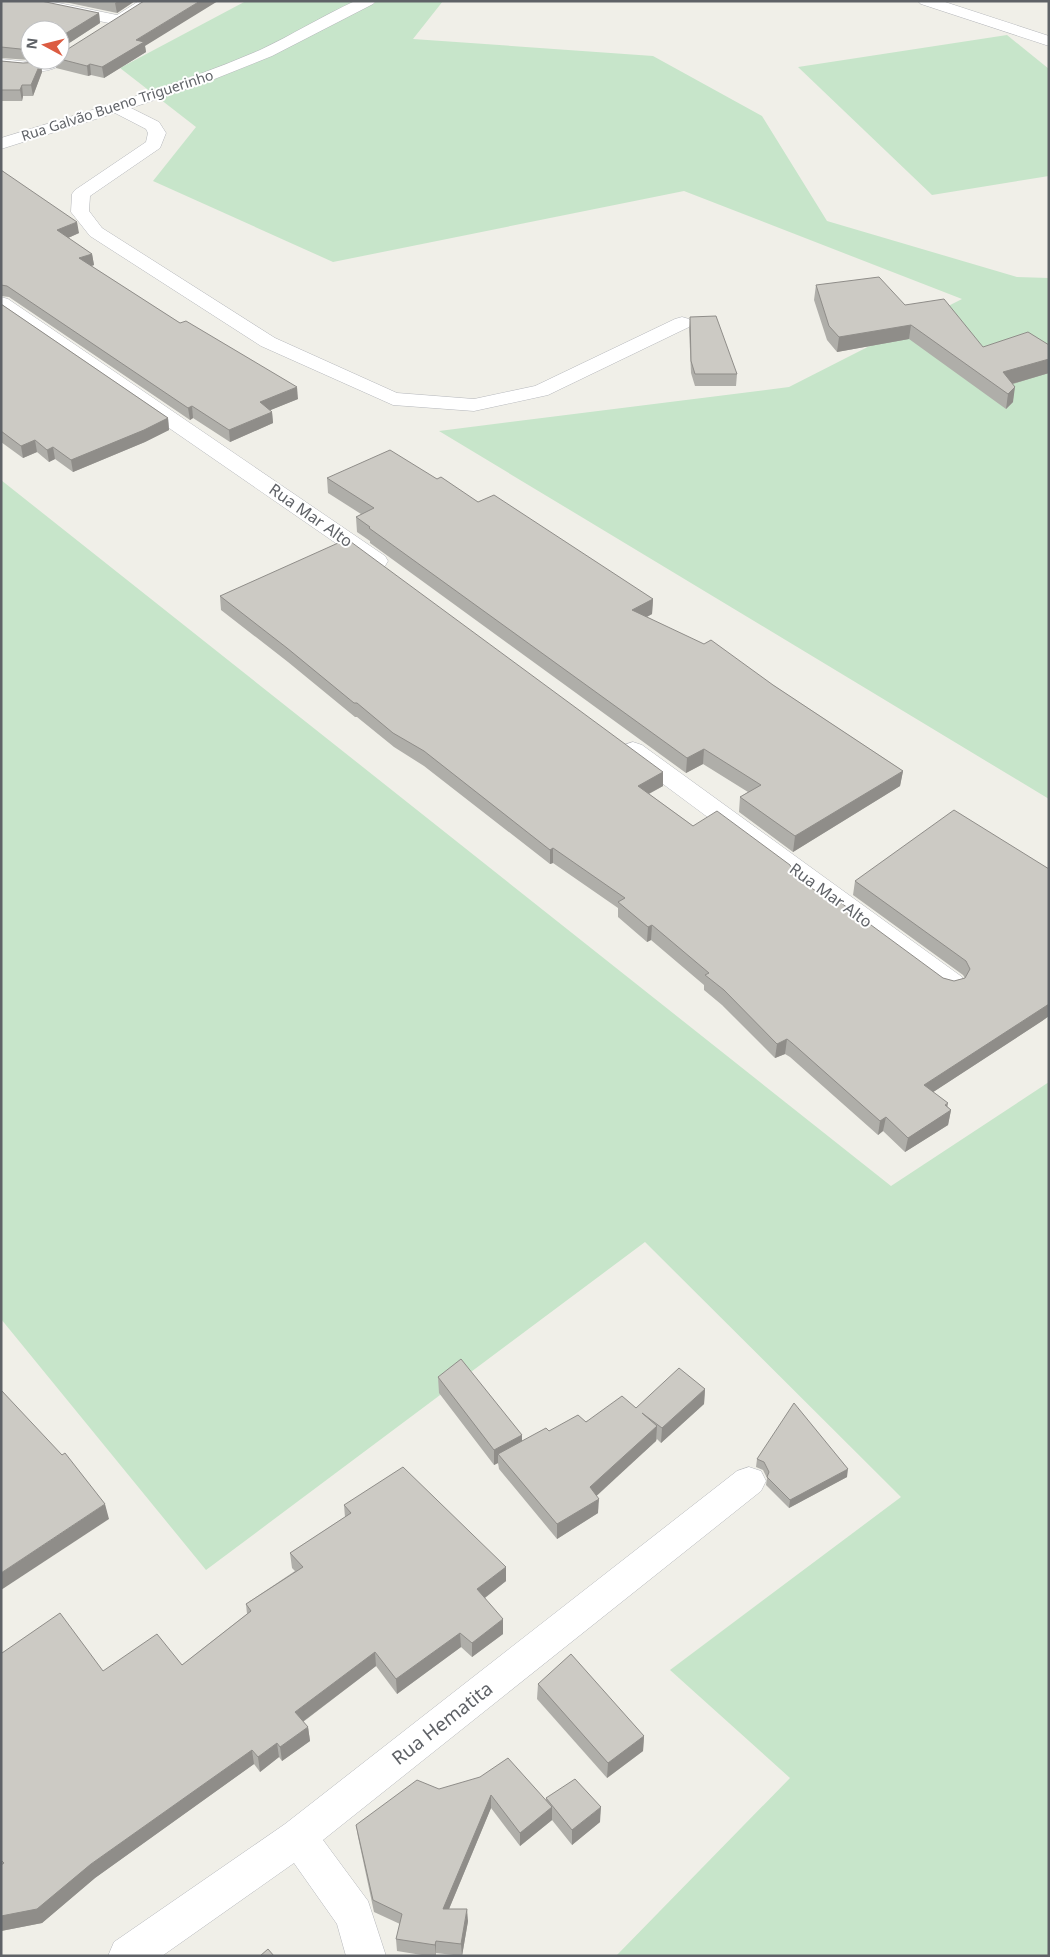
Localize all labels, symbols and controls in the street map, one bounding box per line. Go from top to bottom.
north arrow [20,20,70,70]
text: N [21,37,42,50]
street label: Rua Galvão Bueno Triguerinho [19,65,215,145]
street label: Rua Mar Alto [265,478,357,552]
street label: Rua Mar Alto [785,858,877,932]
street label: Rua Hematita [386,1675,498,1771]

